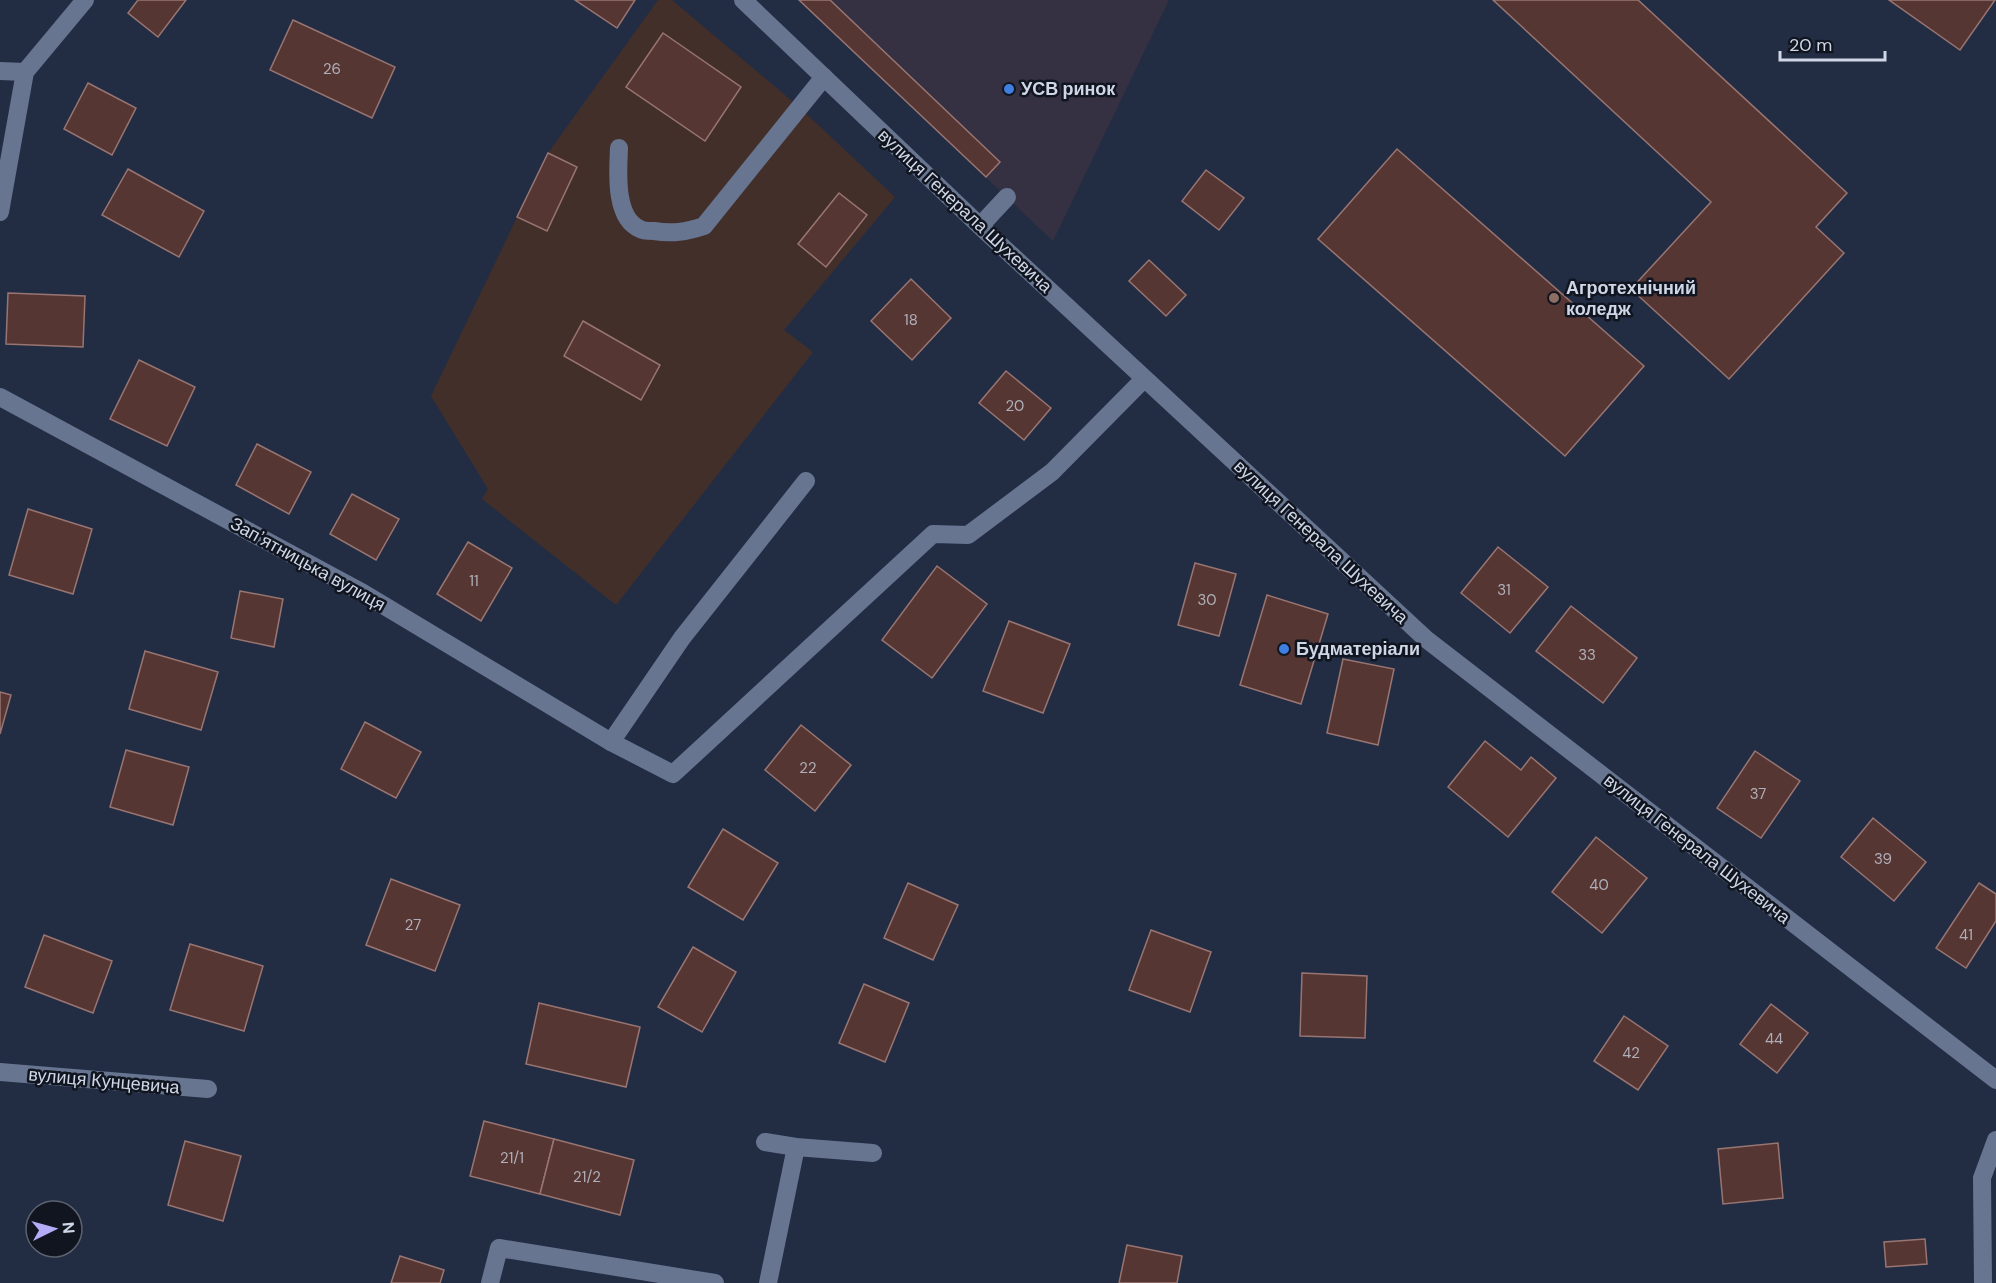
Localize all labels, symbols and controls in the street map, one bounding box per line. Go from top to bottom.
scale bar [1780,24,1885,62]
text: 20 m [1789,33,1832,57]
house number: 26 [323,59,341,79]
place label: УСВ ринок [1021,77,1116,101]
marker: УСВ ринок [1002,82,1016,96]
street label: вулиця Генерала Шухевича [873,124,1058,299]
place label: Агротехнічний коледж [1566,276,1696,321]
marker: Агротехнічний коледж [1547,291,1561,305]
house number: 18 [904,310,918,330]
house number: 20 [1006,396,1024,416]
street label: вулиця Генерала Шухевича [1229,455,1414,630]
street label: Запʼятницька вулиця [226,511,390,617]
house number: 11 [469,571,479,591]
house number: 31 [1497,580,1511,600]
house number: 30 [1197,590,1217,610]
place label: Будматеріали [1296,637,1420,661]
marker: Будматеріали [1277,642,1291,656]
house number: 33 [1578,645,1596,665]
house number: 22 [799,758,817,778]
street label: вулиця Генерала Шухевича [1599,769,1796,930]
house number: 37 [1750,784,1766,804]
house number: 39 [1874,849,1892,869]
house number: 40 [1589,875,1609,895]
house number: 27 [405,915,421,935]
house number: 41 [1959,925,1973,945]
house number: 44 [1765,1029,1783,1049]
house number: 42 [1622,1043,1640,1063]
street label: вулиця Кунцевича [27,1062,182,1100]
house number: 21/1 [500,1148,524,1168]
house number: 21/2 [573,1167,601,1187]
north arrow [24,1199,84,1259]
text: N [57,1221,79,1234]

